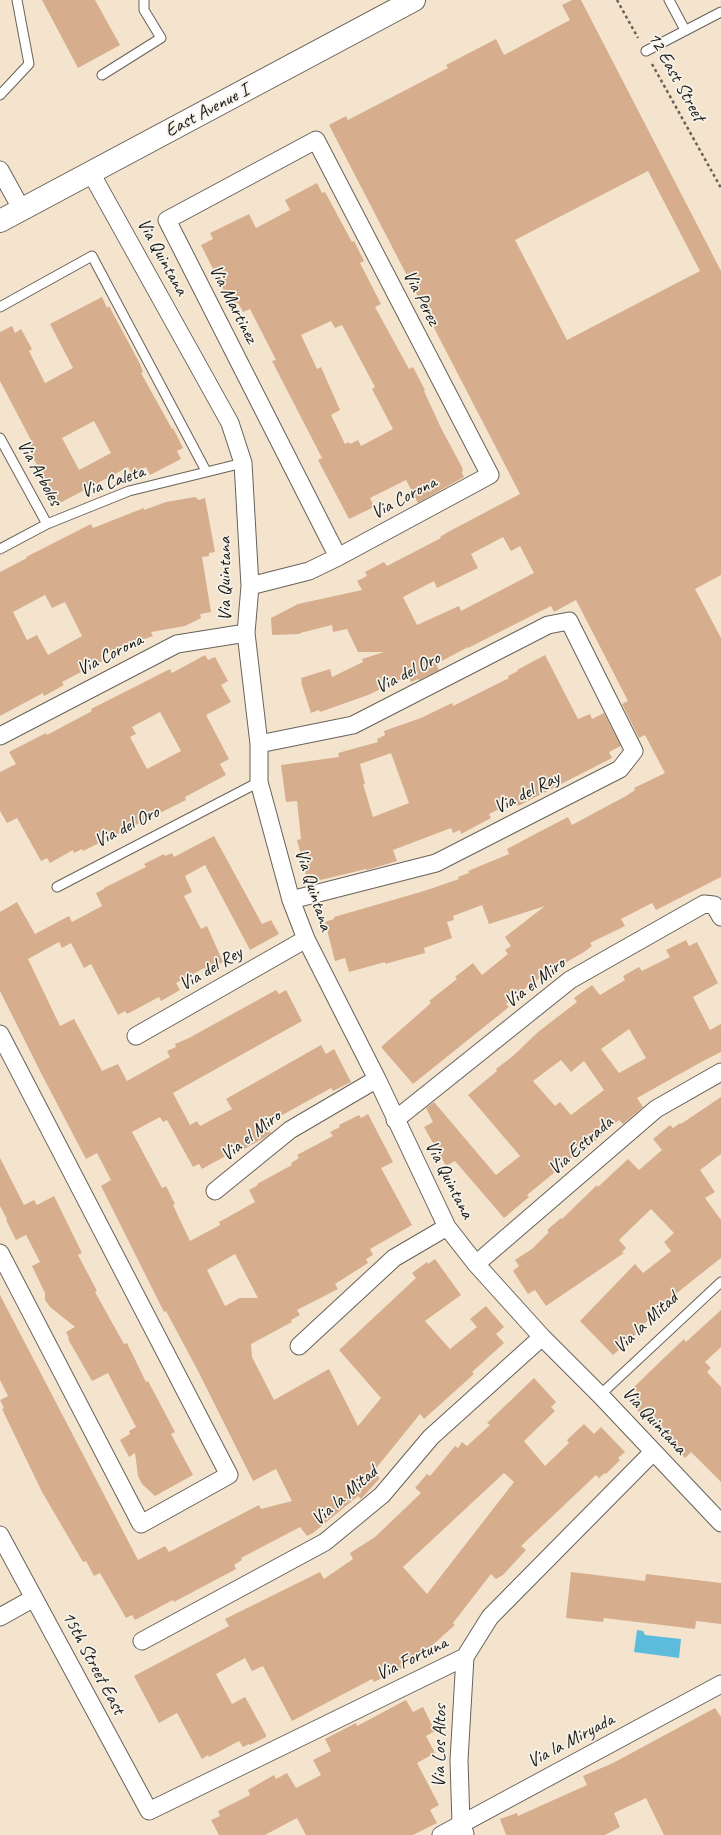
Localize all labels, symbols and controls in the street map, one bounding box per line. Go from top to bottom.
street label: 12 East Street [642,28,710,126]
street label: East Avenue I [161,79,253,143]
street label: Via Quintana [132,214,192,300]
street label: Via Martinez [204,261,262,347]
street label: Via Perez [398,267,444,329]
street label: Via Arboles [12,436,66,510]
street label: Via Caleta [78,461,148,503]
street label: Via Corona [367,471,441,525]
street label: Via Quintana [214,537,236,621]
street label: Via Corona [73,629,147,681]
street label: Via del Oro [372,647,444,699]
street label: Via del Ray [490,767,564,819]
street label: Via del Oro [91,801,163,853]
street label: Via Quintana [289,846,337,934]
street label: Via del Rey [175,942,247,996]
street label: Via el Miro [500,953,570,1013]
street label: Via el Miro [216,1105,286,1167]
street label: Via Estrada [544,1112,618,1180]
street label: Via Quintana [420,1137,478,1223]
street label: Via la Mitad [609,1287,683,1359]
street label: Via Quintana [617,1382,691,1460]
street label: Via la Mitad [307,1461,383,1531]
street label: 15th Street East [56,1607,130,1719]
street label: Via Fortuna [373,1632,451,1686]
street label: Via Los Altos [428,1704,452,1788]
street label: Via la Miryada [524,1709,618,1773]

